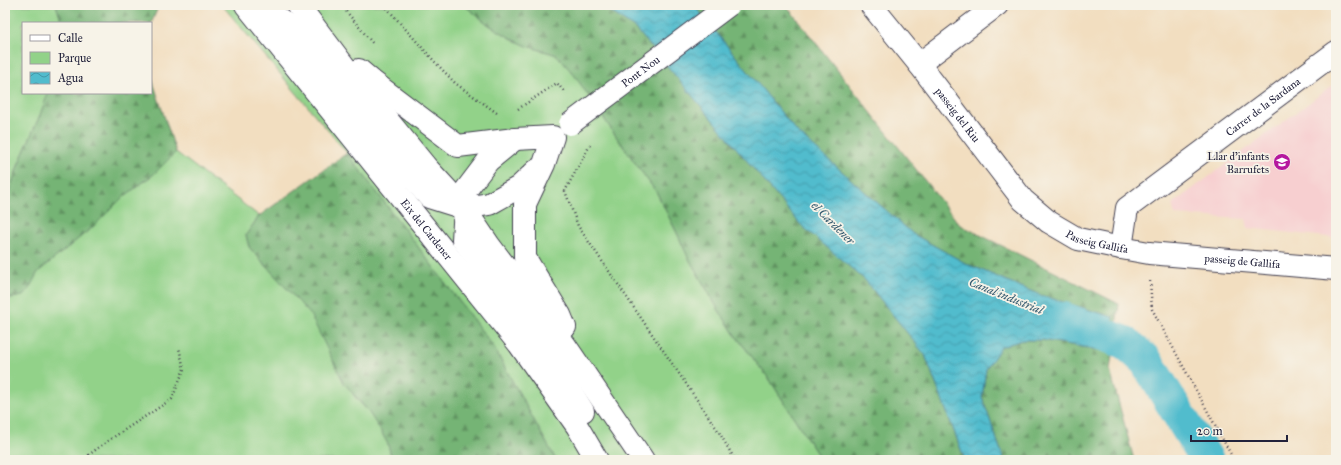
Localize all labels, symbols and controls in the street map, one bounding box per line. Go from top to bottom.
legend [22,22,152,94]
text: Calle [58,31,83,45]
text: Parque [58,51,91,66]
street label: Pont Nou [619,53,662,90]
text: Agua [57,71,84,86]
street label: Carrer de la Sardana [1223,74,1303,139]
street label: passeig del Riu [932,84,983,145]
place label: Llar d'infants Barrufets [1207,150,1269,176]
school or university icon: Llar d'infants Barrufets [1272,152,1292,172]
street label: Eix del Cardener [398,196,456,263]
water label: el Cardener [809,199,858,248]
street label: Passeig Gallifa [1064,227,1129,256]
street label: passeig de Gallifa [1203,251,1281,271]
water label: Canal industrial [967,275,1047,318]
scale bar [1191,417,1287,443]
text: 20 m [1197,424,1223,438]

